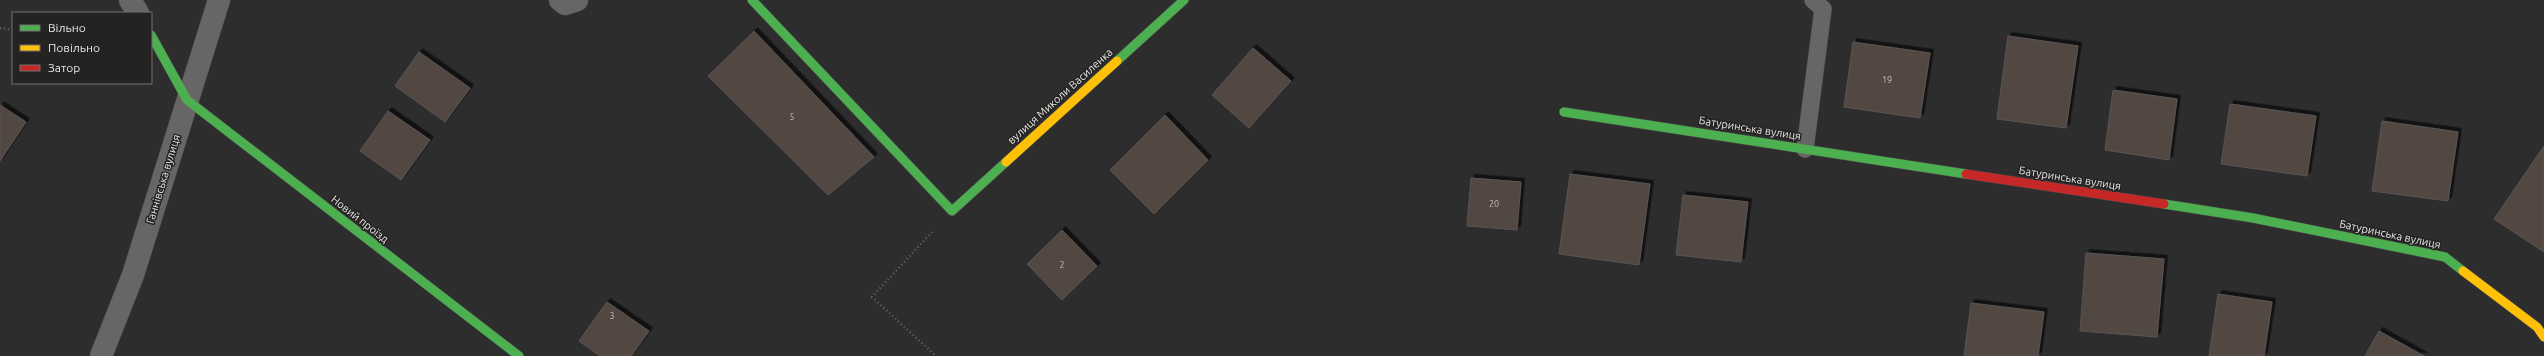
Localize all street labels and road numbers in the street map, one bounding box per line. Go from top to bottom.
street label: вулиця Миколи Василенка [1005,46,1115,146]
street label: Батуринська вулиця [1698,114,1802,142]
street label: Ганнівська вулиця [144,133,182,225]
street label: Батуринська вулиця [2018,164,2122,192]
street label: Новий проїзд [329,193,391,245]
street label: Батуринська вулиця [2338,217,2442,251]

